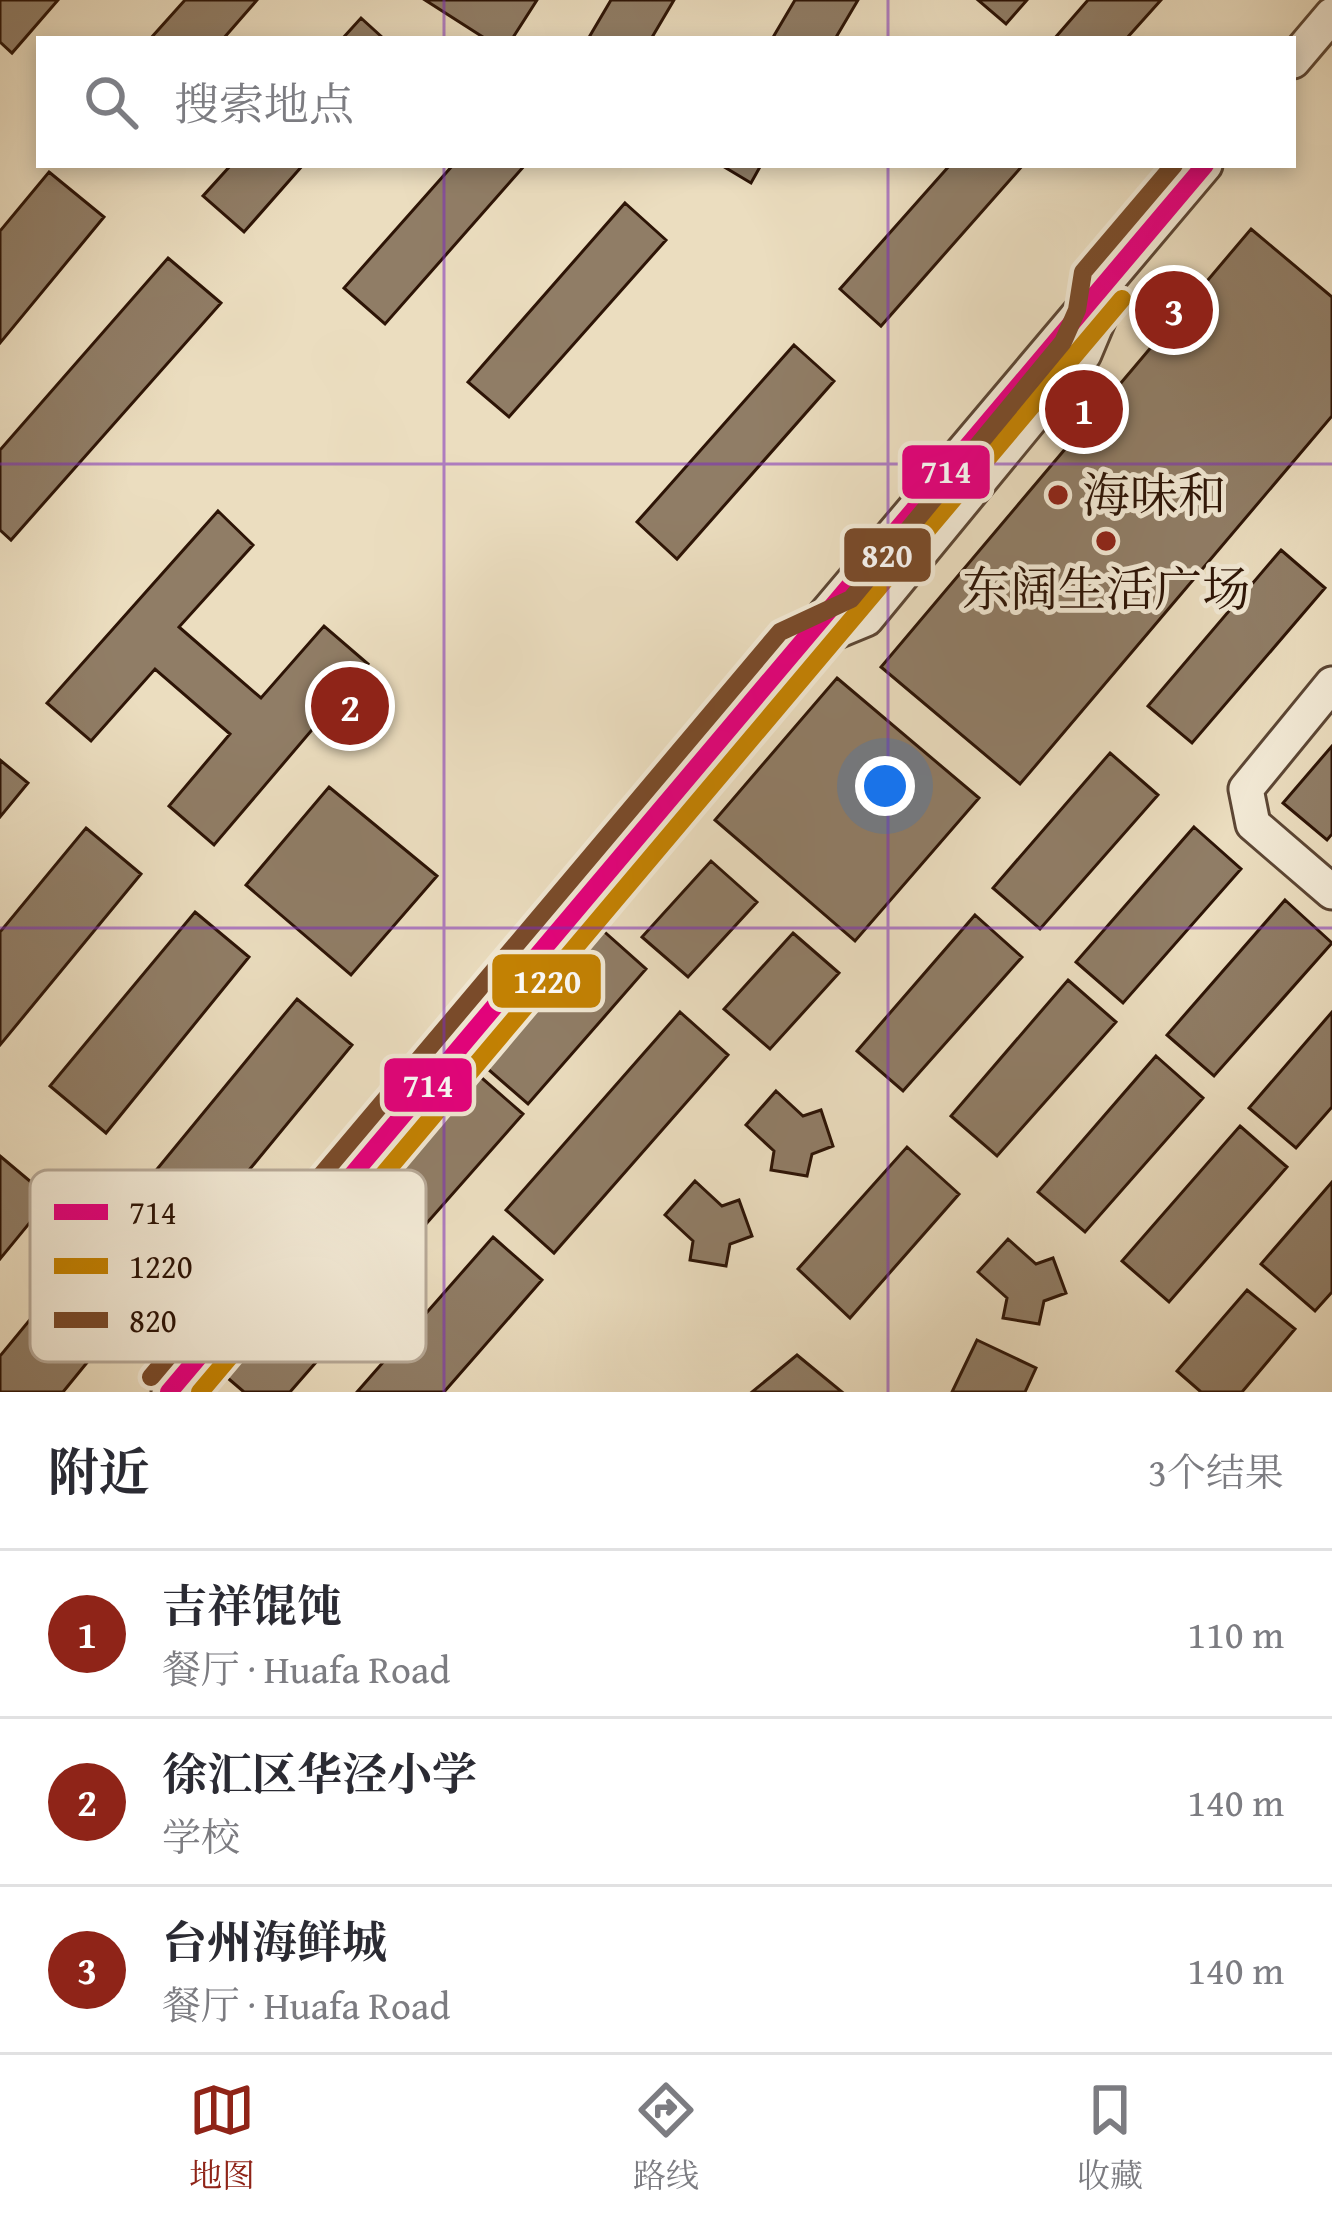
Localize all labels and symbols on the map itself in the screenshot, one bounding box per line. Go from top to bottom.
pin: 3 [1135,265,1213,355]
pin: 1 [1045,364,1123,454]
line badge: 714 [900,443,992,501]
text: 714 [920,447,972,495]
place label: 海味和 [1082,459,1226,530]
marker: 海味和 [1045,482,1071,508]
line badge: 820 [842,526,933,584]
marker: 东阔生活广场 [1093,528,1119,554]
text: 820 [861,531,913,579]
place label: 东阔生活广场 [962,553,1250,624]
pin: 2 [311,661,389,751]
your location [855,756,915,816]
line badge: 1220 [490,952,603,1010]
text: 1220 [513,957,581,1005]
line badge: 714 [382,1056,474,1114]
text: 714 [402,1061,454,1109]
legend [30,1170,426,1362]
text: 714 [129,1188,177,1236]
text: 1220 [129,1242,193,1290]
text: 820 [129,1296,177,1344]

